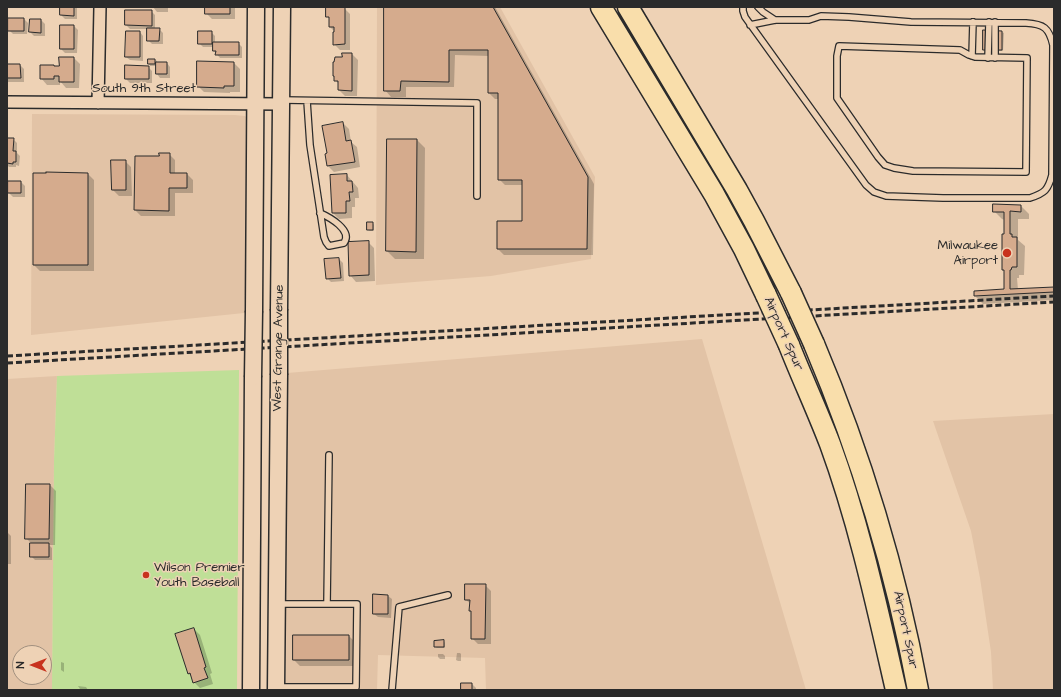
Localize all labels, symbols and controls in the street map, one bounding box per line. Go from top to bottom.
street label: South 9th Street [92,81,196,97]
place label: Milwaukee Airport [937,238,998,269]
marker: Milwaukee Airport [1001,247,1013,259]
street label: West Grange Avenue [270,285,288,411]
street label: Airport Spur [760,295,806,373]
place label: Wilson Premier Youth Baseball [154,560,245,591]
marker: Wilson Premier Youth Baseball [141,570,151,580]
street label: Airport Spur [889,590,921,670]
north arrow [12,645,52,685]
text: N [13,662,28,668]

